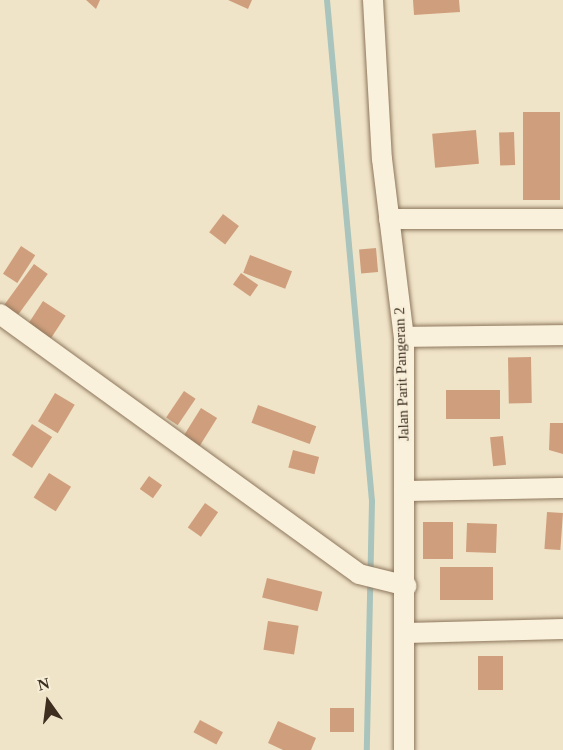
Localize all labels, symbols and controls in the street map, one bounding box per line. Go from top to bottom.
street label: Jalan Parit Pangeran 2 [391,307,413,441]
north arrow [18,672,78,732]
text: N [36,674,51,694]

